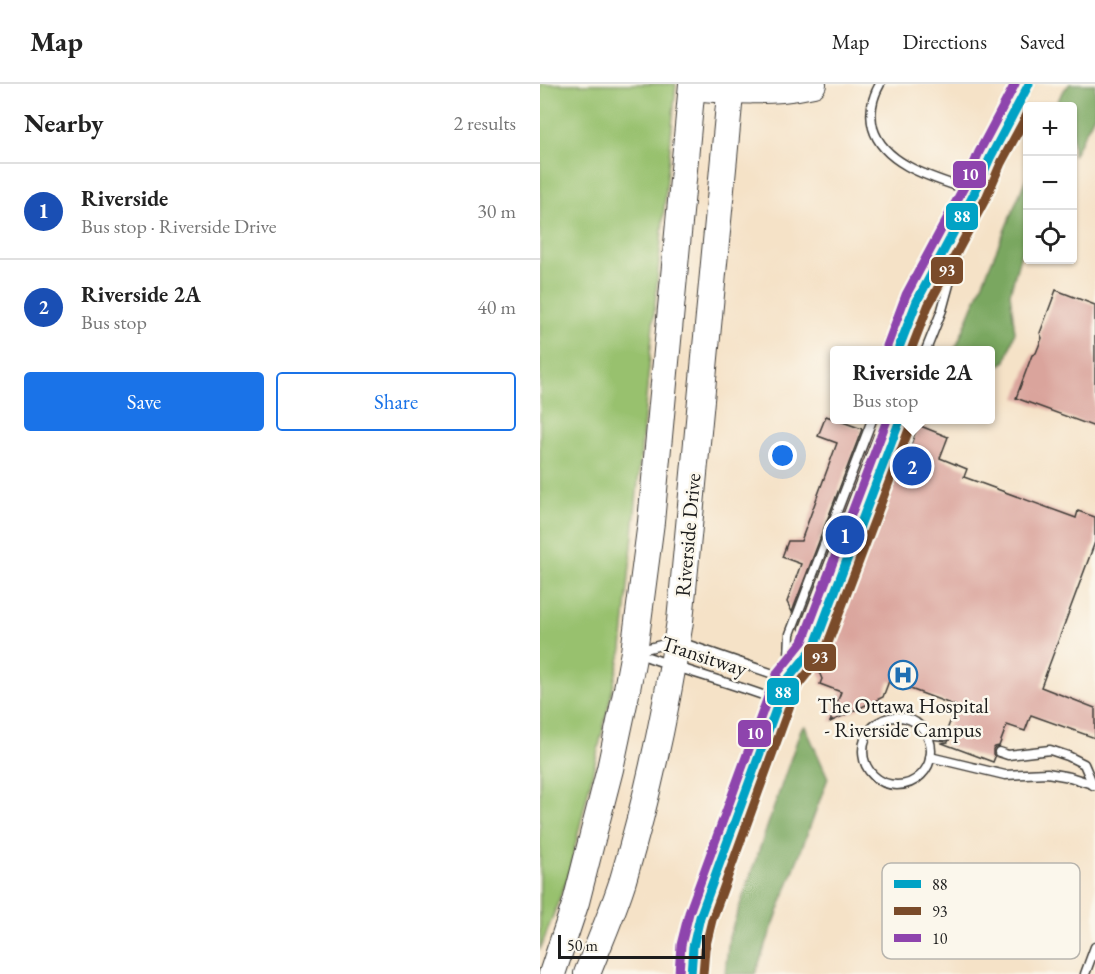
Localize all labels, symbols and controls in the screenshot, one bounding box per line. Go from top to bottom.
text: Map [30,23,83,59]
text: Map [832,28,869,55]
text: Directions [902,28,987,55]
text: Saved [1020,28,1065,55]
map controls [1023,102,1077,264]
button: + [1023,102,1077,156]
text: Nearby [24,106,104,140]
text: 2 results [453,110,516,136]
button: − [1023,156,1077,210]
line badge: 10 [952,160,987,189]
text: 10 [962,164,979,185]
text: Riverside [81,184,168,213]
text: 1 [38,198,49,224]
text: 30 m [477,198,516,224]
line badge: 88 [945,202,979,231]
text: 88 [954,206,970,227]
button: locate [1023,210,1077,264]
text: Bus stop · Riverside Drive [81,213,277,239]
line badge: 93 [930,256,964,285]
text: 93 [939,260,955,281]
text: Riverside 2A [81,280,201,309]
text: 2 [38,294,49,320]
text: 40 m [477,294,516,320]
text: Bus stop [81,309,147,335]
popup [830,346,995,424]
text: Riverside 2A [853,358,972,387]
button: Save [24,372,264,431]
button: Share [276,372,516,431]
text: Bus stop [853,387,918,413]
your location [768,441,797,470]
pin: 2 [892,444,932,488]
street label: Riverside Drive [669,472,706,598]
pin: 1 [826,512,864,558]
street label: Transitway [658,629,751,682]
line badge: 93 [803,643,837,672]
text: 93 [812,647,828,668]
hospital icon: The Ottawa Hospital - Riverside Campus [887,659,919,691]
line badge: 88 [766,677,800,706]
text: 88 [775,682,791,703]
place label: The Ottawa Hospital - Riverside Campus [817,692,989,743]
line badge: 10 [737,719,772,748]
text: 10 [747,723,764,744]
legend [882,863,1080,959]
text: 88 [932,874,948,895]
text: 93 [932,901,948,922]
text: 10 [932,928,948,949]
scale bar [558,932,705,960]
text: 50 m [567,935,598,956]

